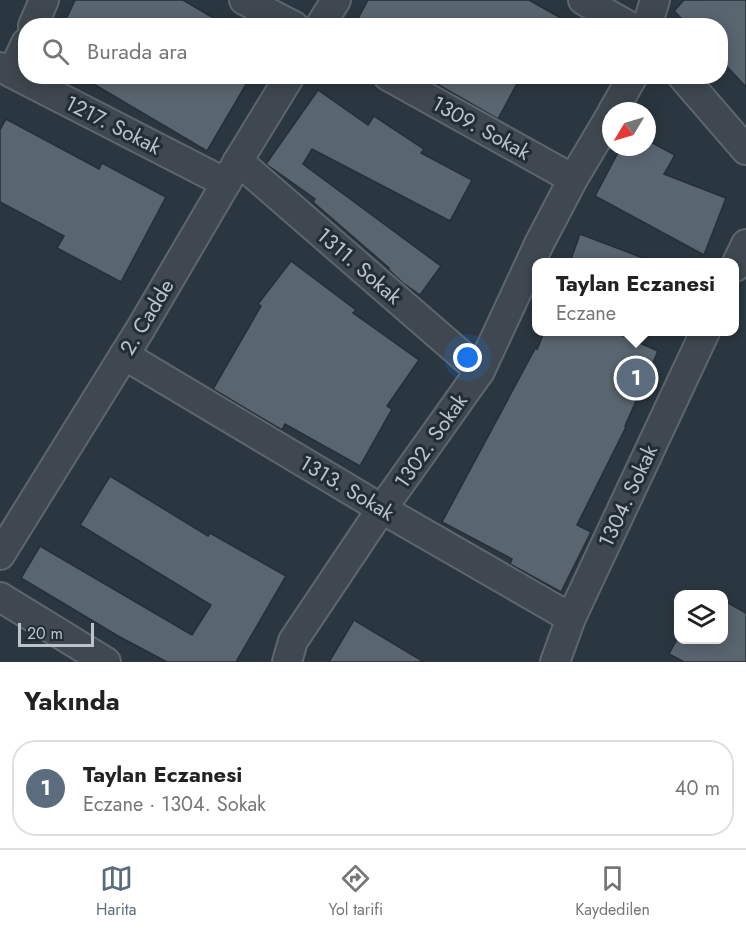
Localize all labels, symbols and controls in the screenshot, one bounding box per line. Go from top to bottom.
search box [18,18,728,84]
icon: search [39,35,72,68]
text: Burada ara [87,35,187,67]
street label: 1217. Sokak [60,88,167,162]
street label: 1309. Sokak [426,89,536,168]
north arrow [602,102,656,156]
street label: 1311. Sokak [310,221,409,312]
popup [532,258,739,336]
text: Taylan Eczanesi [556,267,715,299]
street label: 2. Cadde [113,273,182,361]
text: Eczane [556,299,616,328]
your location [453,343,482,372]
pin: 1 [616,356,656,400]
street label: 1302. Sokak [387,387,475,495]
street label: 1304. Sokak [591,439,665,552]
street label: 1313. Sokak [294,448,401,528]
map controls [674,590,728,644]
button: layers [674,590,728,644]
scale bar [18,620,94,648]
text: 20 m [27,622,63,645]
text: Yakında [24,682,120,720]
text: Taylan Eczanesi [83,758,242,790]
text: 1 [40,774,51,803]
text: 40 m [675,774,720,803]
text: Eczane · 1304. Sokak [83,790,266,819]
tab: Harita [96,862,136,921]
tab: Yol tarifi [329,862,383,921]
tab: Kaydedilen [575,862,650,921]

